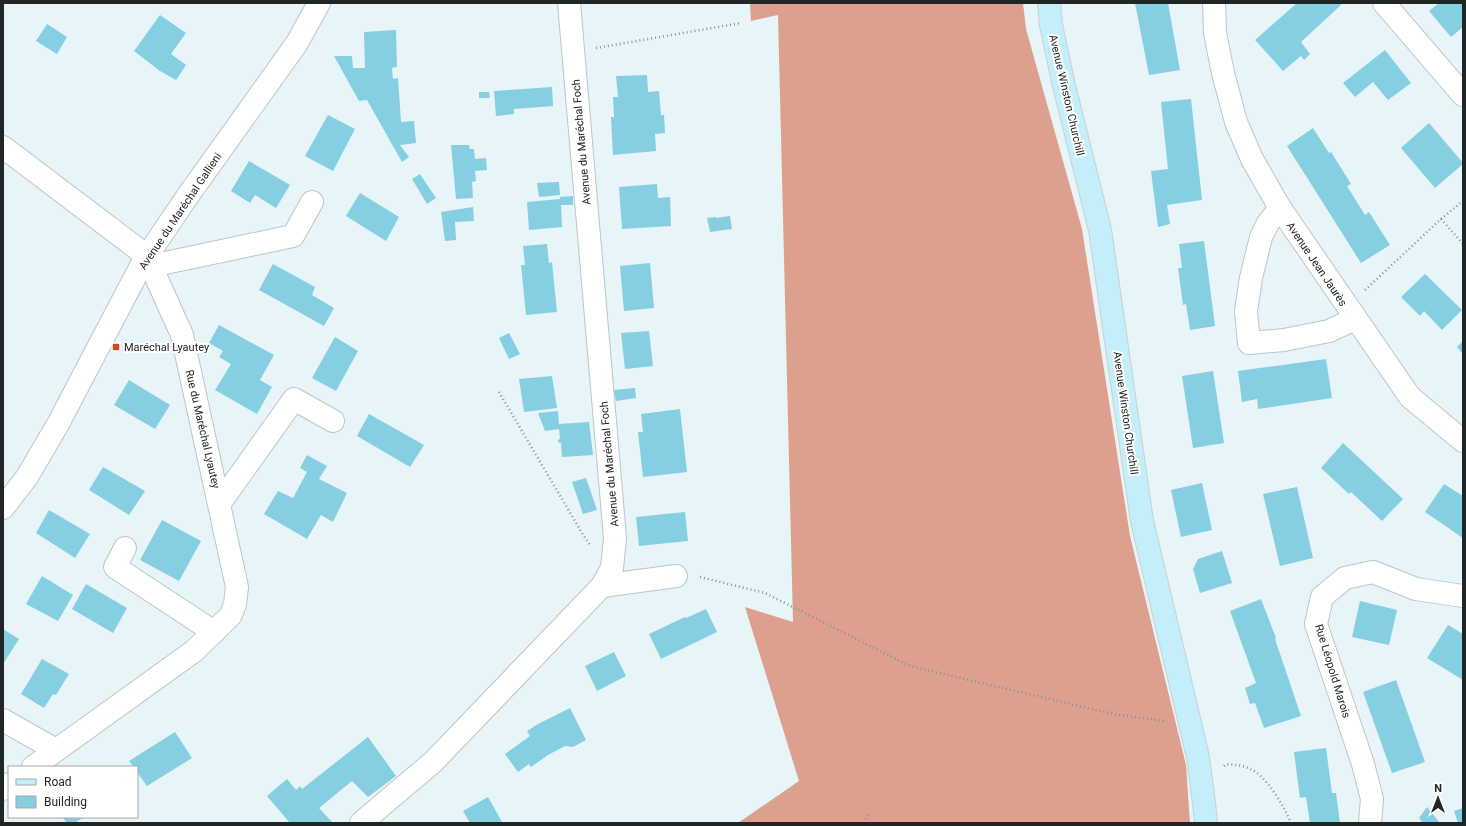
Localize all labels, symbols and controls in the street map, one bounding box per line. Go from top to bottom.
street label: Avenue Winston Churchill [1046,33,1087,157]
street label: Avenue du Maréchal Foch [570,79,593,205]
street label: Avenue du Maréchal Gallieni [136,150,224,272]
street label: Avenue Jean Jaurès [1284,220,1350,309]
place label: Maréchal Lyautey [124,341,210,354]
marker: Maréchal Lyautey [111,342,121,352]
street label: Avenue Winston Churchill [1110,351,1141,475]
street label: Rue du Maréchal Lyautey [183,368,223,491]
street label: Avenue du Maréchal Foch [598,401,621,527]
street label: Rue Léopold Marois [1312,623,1353,720]
legend [8,766,138,818]
text: Road [44,775,72,789]
north arrow [1418,778,1458,818]
text: N [1434,782,1442,795]
text: Building [44,795,87,809]

